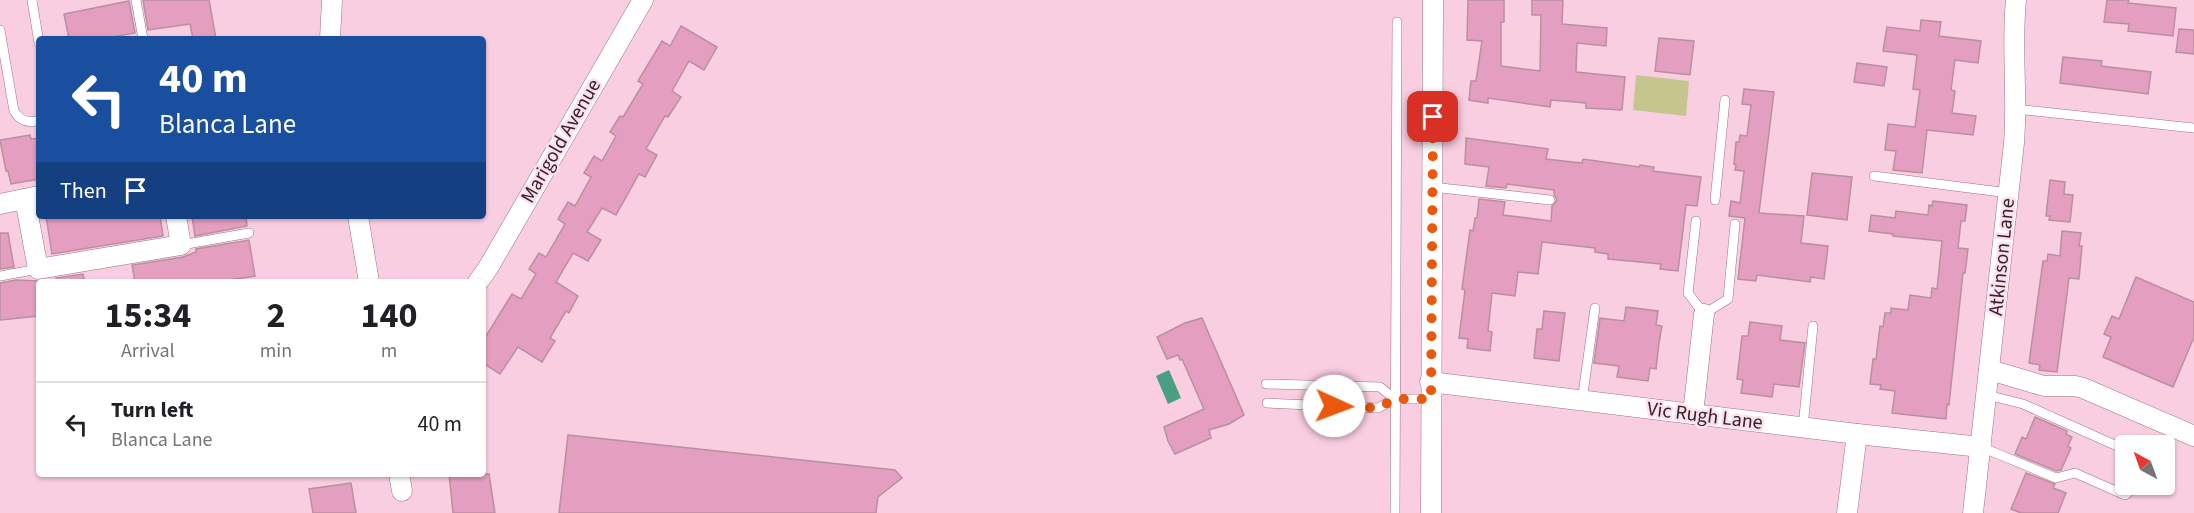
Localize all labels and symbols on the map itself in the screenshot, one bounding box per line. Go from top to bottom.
street label: Marigold Avenue [514,74,608,208]
pin [1407,91,1458,142]
street label: Atkinson Lane [1982,197,2022,317]
position arrow [1302,374,1366,438]
street label: Vic Rugh Lane [1646,395,1764,437]
north arrow [2115,435,2175,495]

